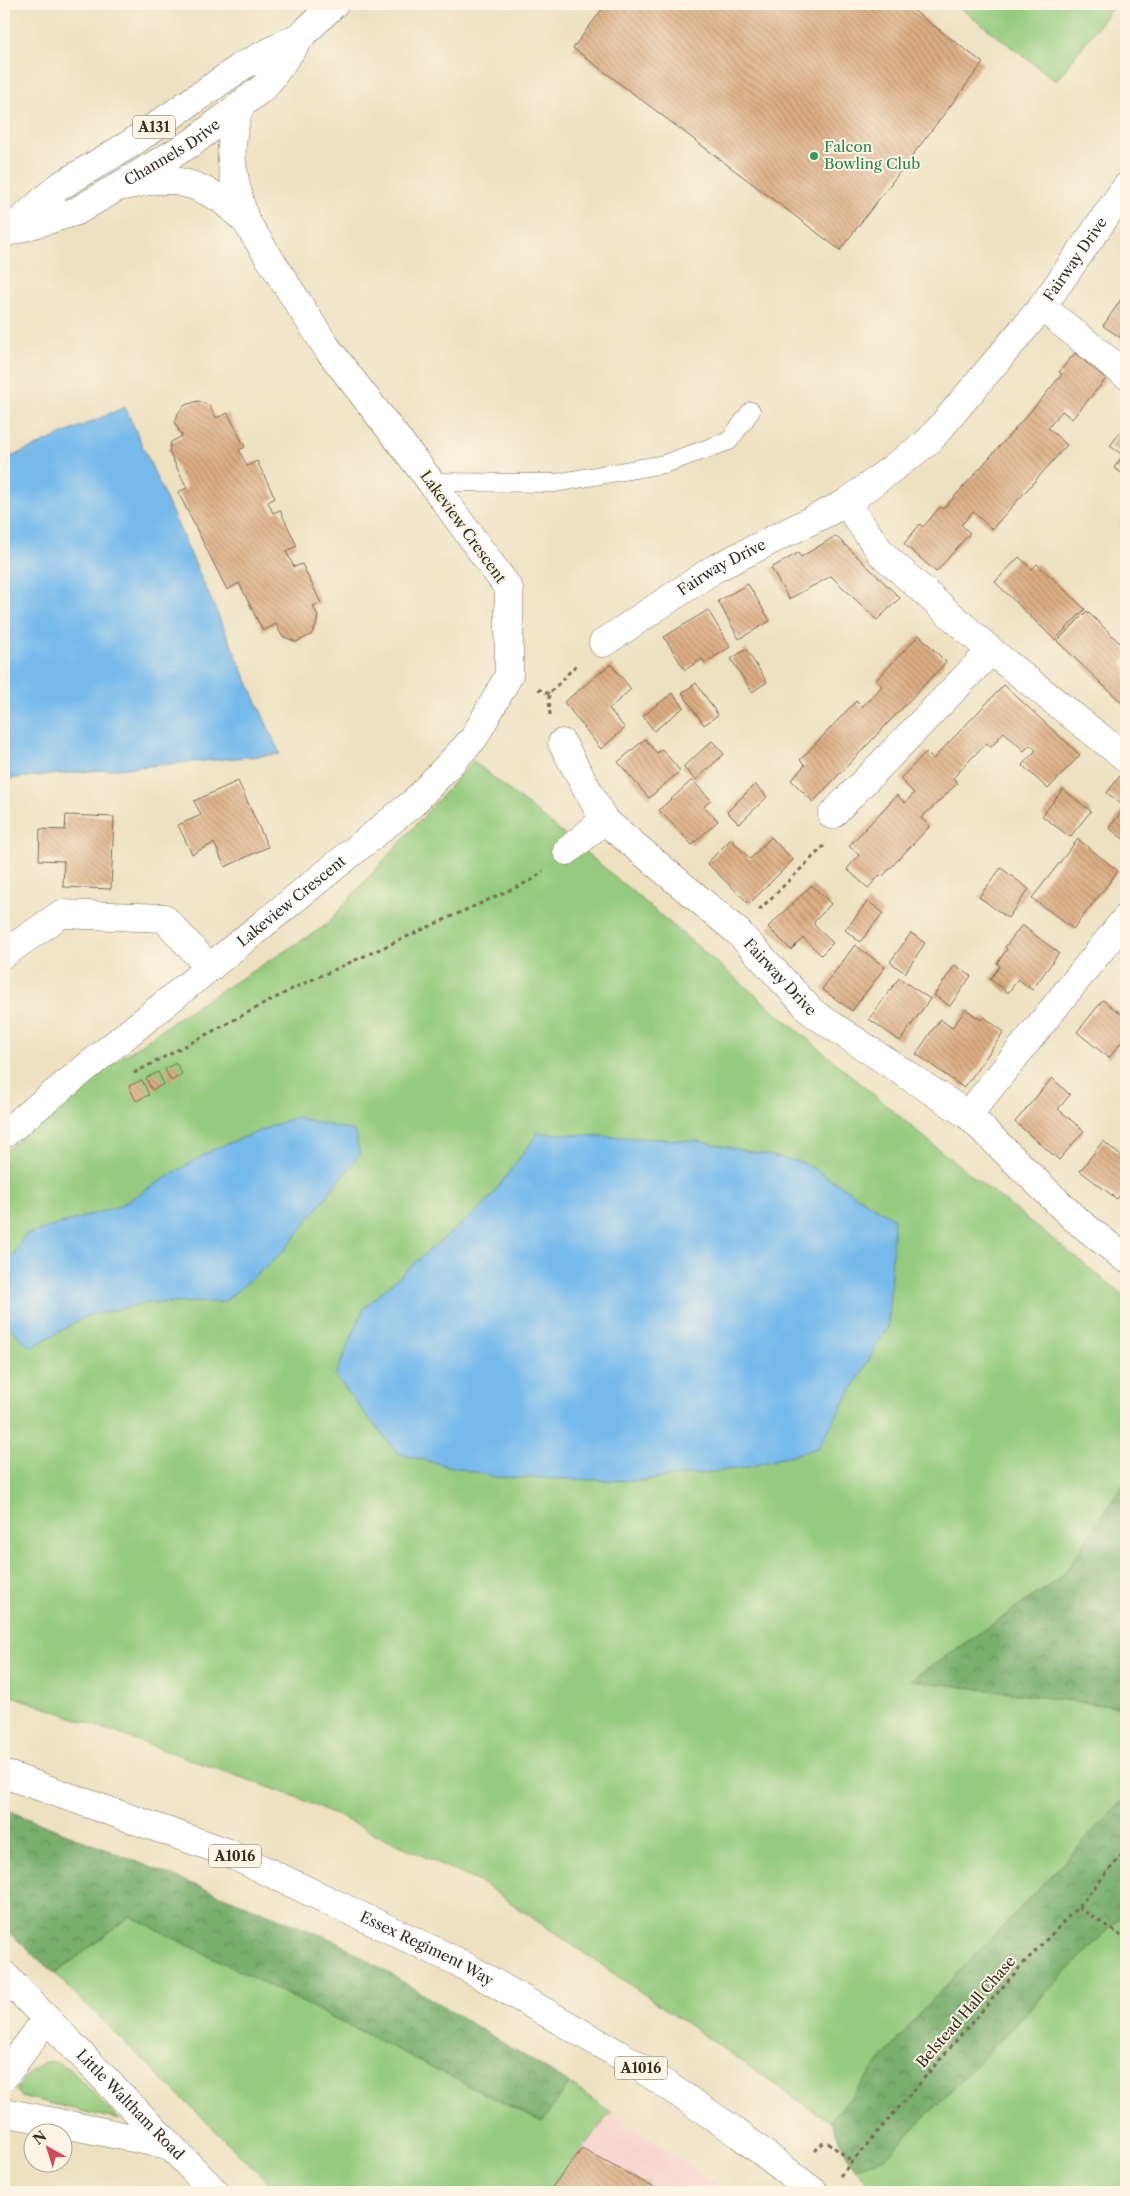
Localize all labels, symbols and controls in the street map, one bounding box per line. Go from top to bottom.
street label: Channels Drive [121,115,224,190]
road number: A131 [133,115,175,138]
place label: Falcon Bowling Club [824,137,920,173]
marker: Falcon Bowling Club [808,150,820,162]
street label: Fairway Drive [1039,213,1111,305]
street label: Lakeview Crescent [416,467,511,587]
street label: Fairway Drive [674,535,769,600]
street label: Lakeview Crescent [233,851,350,951]
street label: Fairway Drive [740,934,821,1019]
road number: A1016 [209,1844,261,1868]
street label: Essex Regiment Way [357,1907,498,1990]
street label: Belstead Hall Chase [912,1952,1019,2071]
street label: Little Waltham Road [73,2045,188,2164]
road number: A1016 [615,2056,667,2080]
north arrow [22,2124,72,2174]
text: N [29,2127,50,2149]

